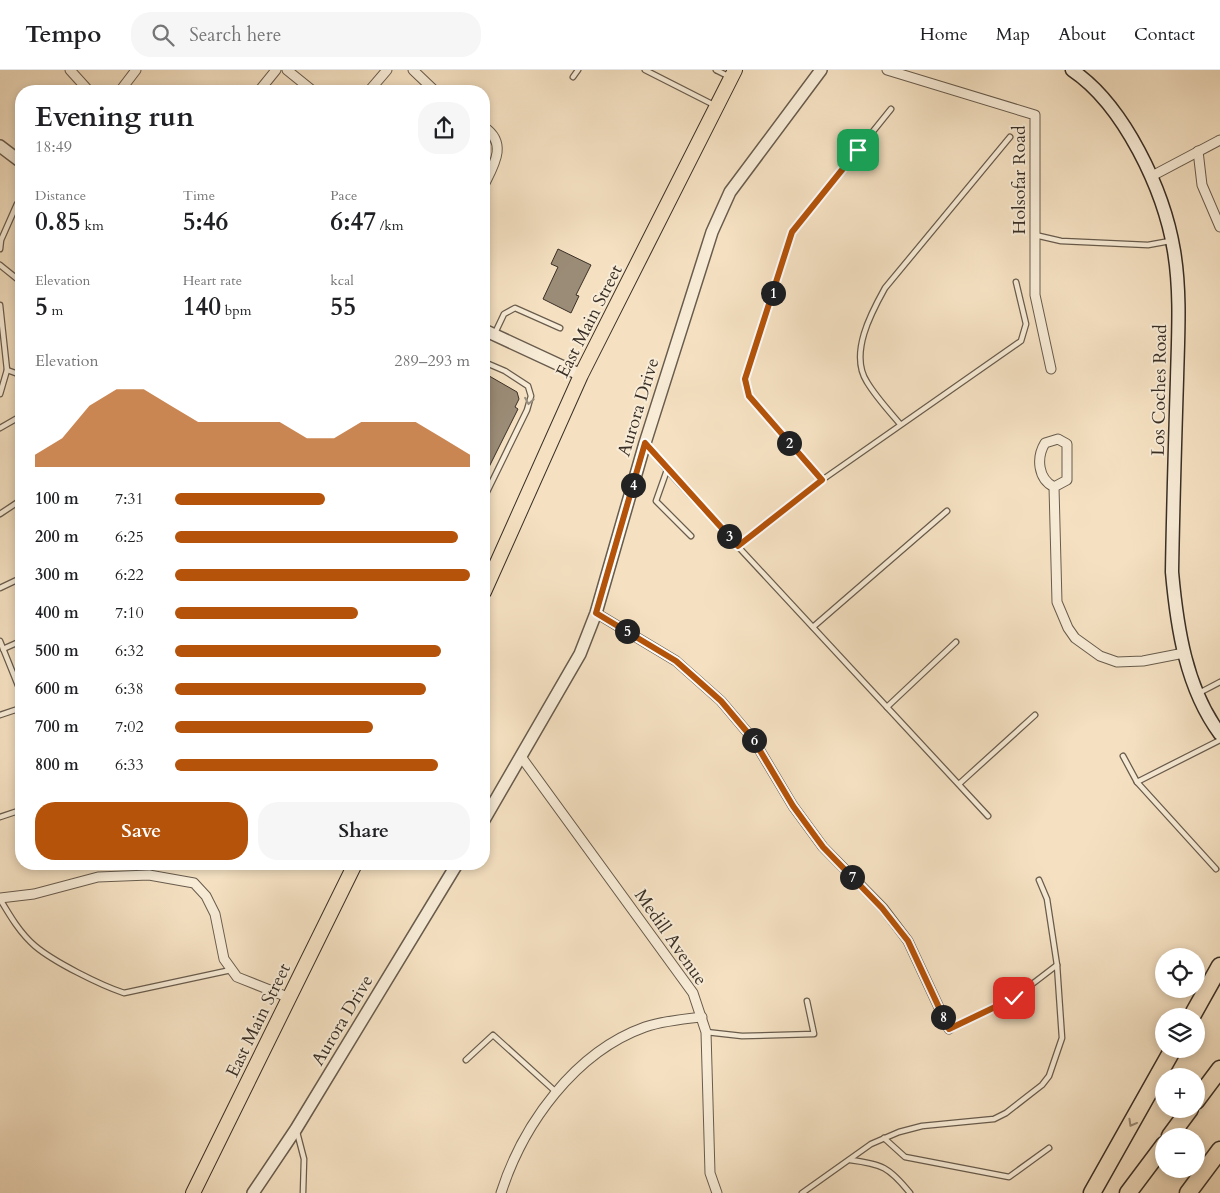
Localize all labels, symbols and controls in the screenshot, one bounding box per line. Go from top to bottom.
search box [131,12,481,57]
text: Tempo [25,18,101,51]
icon: search [149,21,177,49]
text: Search here [189,22,281,48]
text: Home [920,22,968,47]
text: Map [996,22,1030,47]
text: About [1058,22,1106,47]
text: Contact [1134,22,1195,47]
text: Evening run [35,98,194,136]
button: share [418,102,470,154]
street label: Holsofar Road [1007,125,1032,235]
pin [837,129,879,171]
text: 18:49 [35,136,72,158]
icon: arrive [844,136,872,164]
text: Distance [35,186,86,205]
text: Time [183,186,215,205]
text: Pace [330,186,357,205]
text: 0.85 [35,205,81,239]
text: 5:46 [183,205,228,239]
text: 6:47 [330,205,376,239]
text: km [81,216,104,235]
text: /km [376,216,404,235]
street label: East Main Street [550,260,629,382]
text: Elevation [35,271,91,290]
text: Heart rate [183,271,242,290]
text: kcal [330,271,354,290]
pin: 1 [760,280,786,306]
text: 1 [770,284,777,303]
text: 5 [35,290,48,324]
text: 140 [183,290,221,324]
text: 55 [330,290,356,324]
text: m [48,301,63,320]
text: bpm [221,301,252,320]
street label: Los Coches Road [1146,324,1173,456]
text: Elevation [35,350,99,372]
text: 289–293 m [394,350,470,372]
street label: Aurora Drive [612,355,665,459]
one-way arrow [524,397,534,406]
pin: 2 [776,430,802,456]
text: 2 [786,434,793,453]
pin: 4 [620,472,646,498]
text: 4 [630,476,637,495]
text: 100 m [35,488,79,510]
text: 7:31 [115,488,144,510]
pin: 3 [716,524,742,548]
text: 200 m [35,526,79,548]
text: 6:25 [115,526,144,548]
text: 3 [726,527,733,546]
text: 300 m [35,564,79,586]
text: 6:22 [115,564,144,586]
text: 400 m [35,602,79,624]
text: 7:10 [115,602,144,624]
pin: 5 [614,618,640,644]
text: 5 [624,622,631,641]
text: 500 m [35,640,79,662]
text: 6:32 [115,640,144,662]
text: 600 m [35,678,79,700]
text: 6:38 [115,678,144,700]
text: 700 m [35,716,79,738]
text: 7:02 [115,716,144,738]
pin: 6 [742,728,766,752]
text: 6 [751,731,758,750]
text: 800 m [35,754,79,776]
text: 6:33 [115,754,144,776]
button: Save [35,802,248,860]
button: Share [258,802,470,860]
pin: 7 [840,864,864,890]
text: 7 [849,868,856,887]
street label: Medill Avenue [628,884,713,990]
map controls [1155,948,1205,1178]
button: locate [1155,948,1205,998]
street label: East Main Street [220,959,297,1081]
street label: Aurora Drive [306,970,379,1070]
pin [993,977,1035,1019]
icon: check [1000,984,1028,1012]
pin: 8 [930,1004,956,1030]
text: 8 [940,1008,947,1027]
button: layers [1155,1008,1205,1058]
button: + [1155,1068,1205,1118]
one-way arrow [1128,1118,1138,1127]
button: − [1155,1128,1205,1178]

